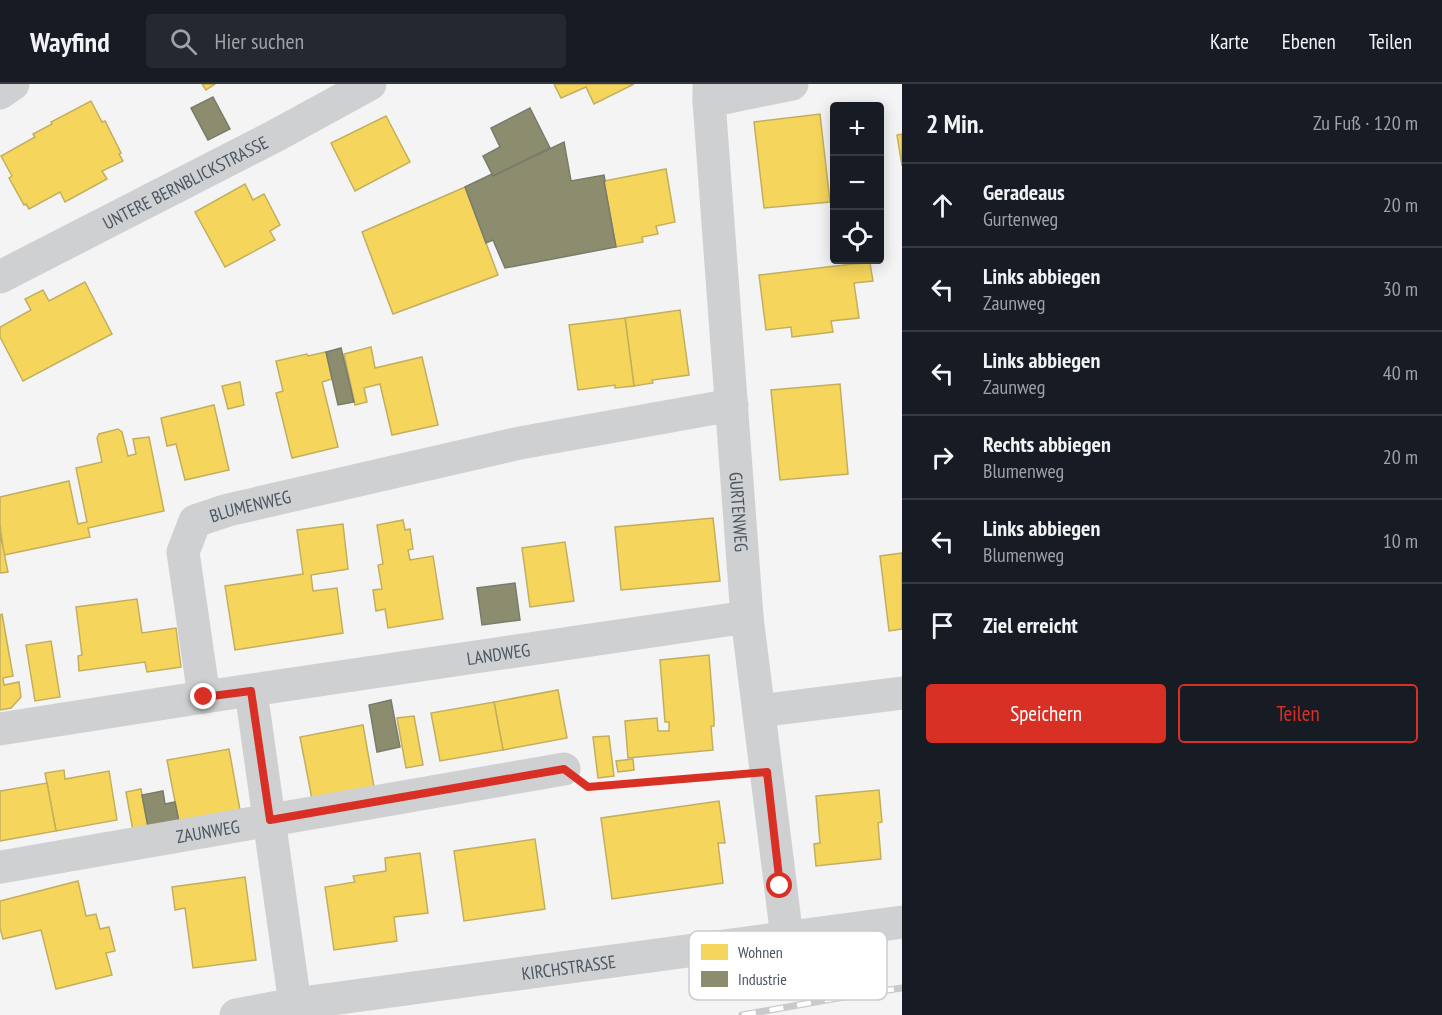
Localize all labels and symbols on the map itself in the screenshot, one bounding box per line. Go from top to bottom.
street label: UNTERE BERNBLICKSTRASSE [99,130,272,234]
street label: GURTENWEG [725,471,754,553]
street label: BLUMENWEG [206,484,293,527]
street label: LANDWEG [465,638,532,670]
route end [190,683,216,709]
street label: ZAUNWEG [174,814,241,848]
route start [766,872,792,898]
legend [689,931,887,1000]
text: Wohnen [738,942,783,962]
street label: KIRCHSTRASSE [520,949,617,985]
text: Industrie [738,969,787,989]

